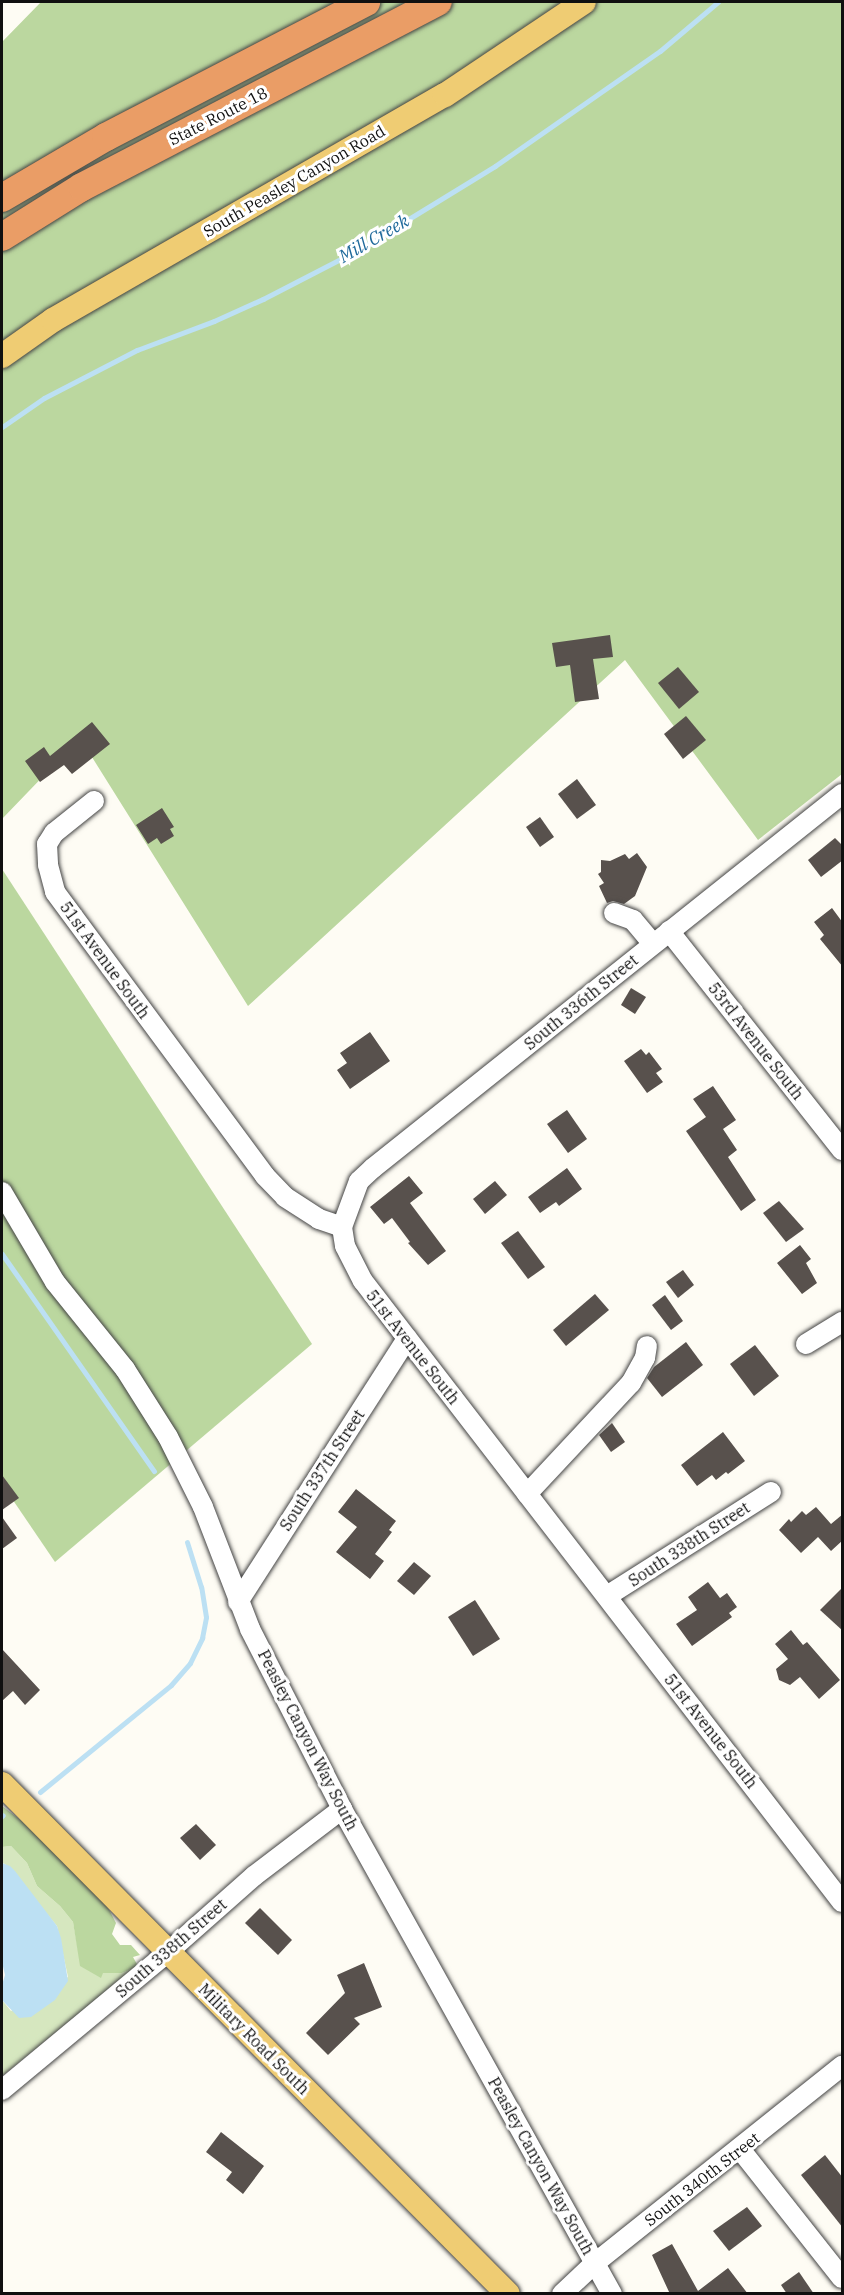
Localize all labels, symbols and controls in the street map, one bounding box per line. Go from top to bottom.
street label: State Route 18 [165,83,271,149]
street label: South Peasley Canyon Road [200,121,388,241]
water label: Mill Creek [335,210,413,268]
street label: 51st Avenue South [56,898,154,1022]
street label: South 336th Street [520,950,642,1054]
street label: 53rd Avenue South [704,978,808,1104]
street label: 51st Avenue South [362,1286,464,1408]
street label: South 337th Street [276,1406,368,1534]
street label: South 338th Street [625,1498,753,1590]
street label: Peasley Canyon Way South [254,1646,362,1834]
street label: 51st Avenue South [660,1670,762,1792]
street label: South 338th Street [112,1895,230,2001]
street label: Military Road South [195,1980,313,2098]
street label: Peasley Canyon Way South [484,2074,598,2258]
street label: South 340th Street [641,2128,763,2230]

